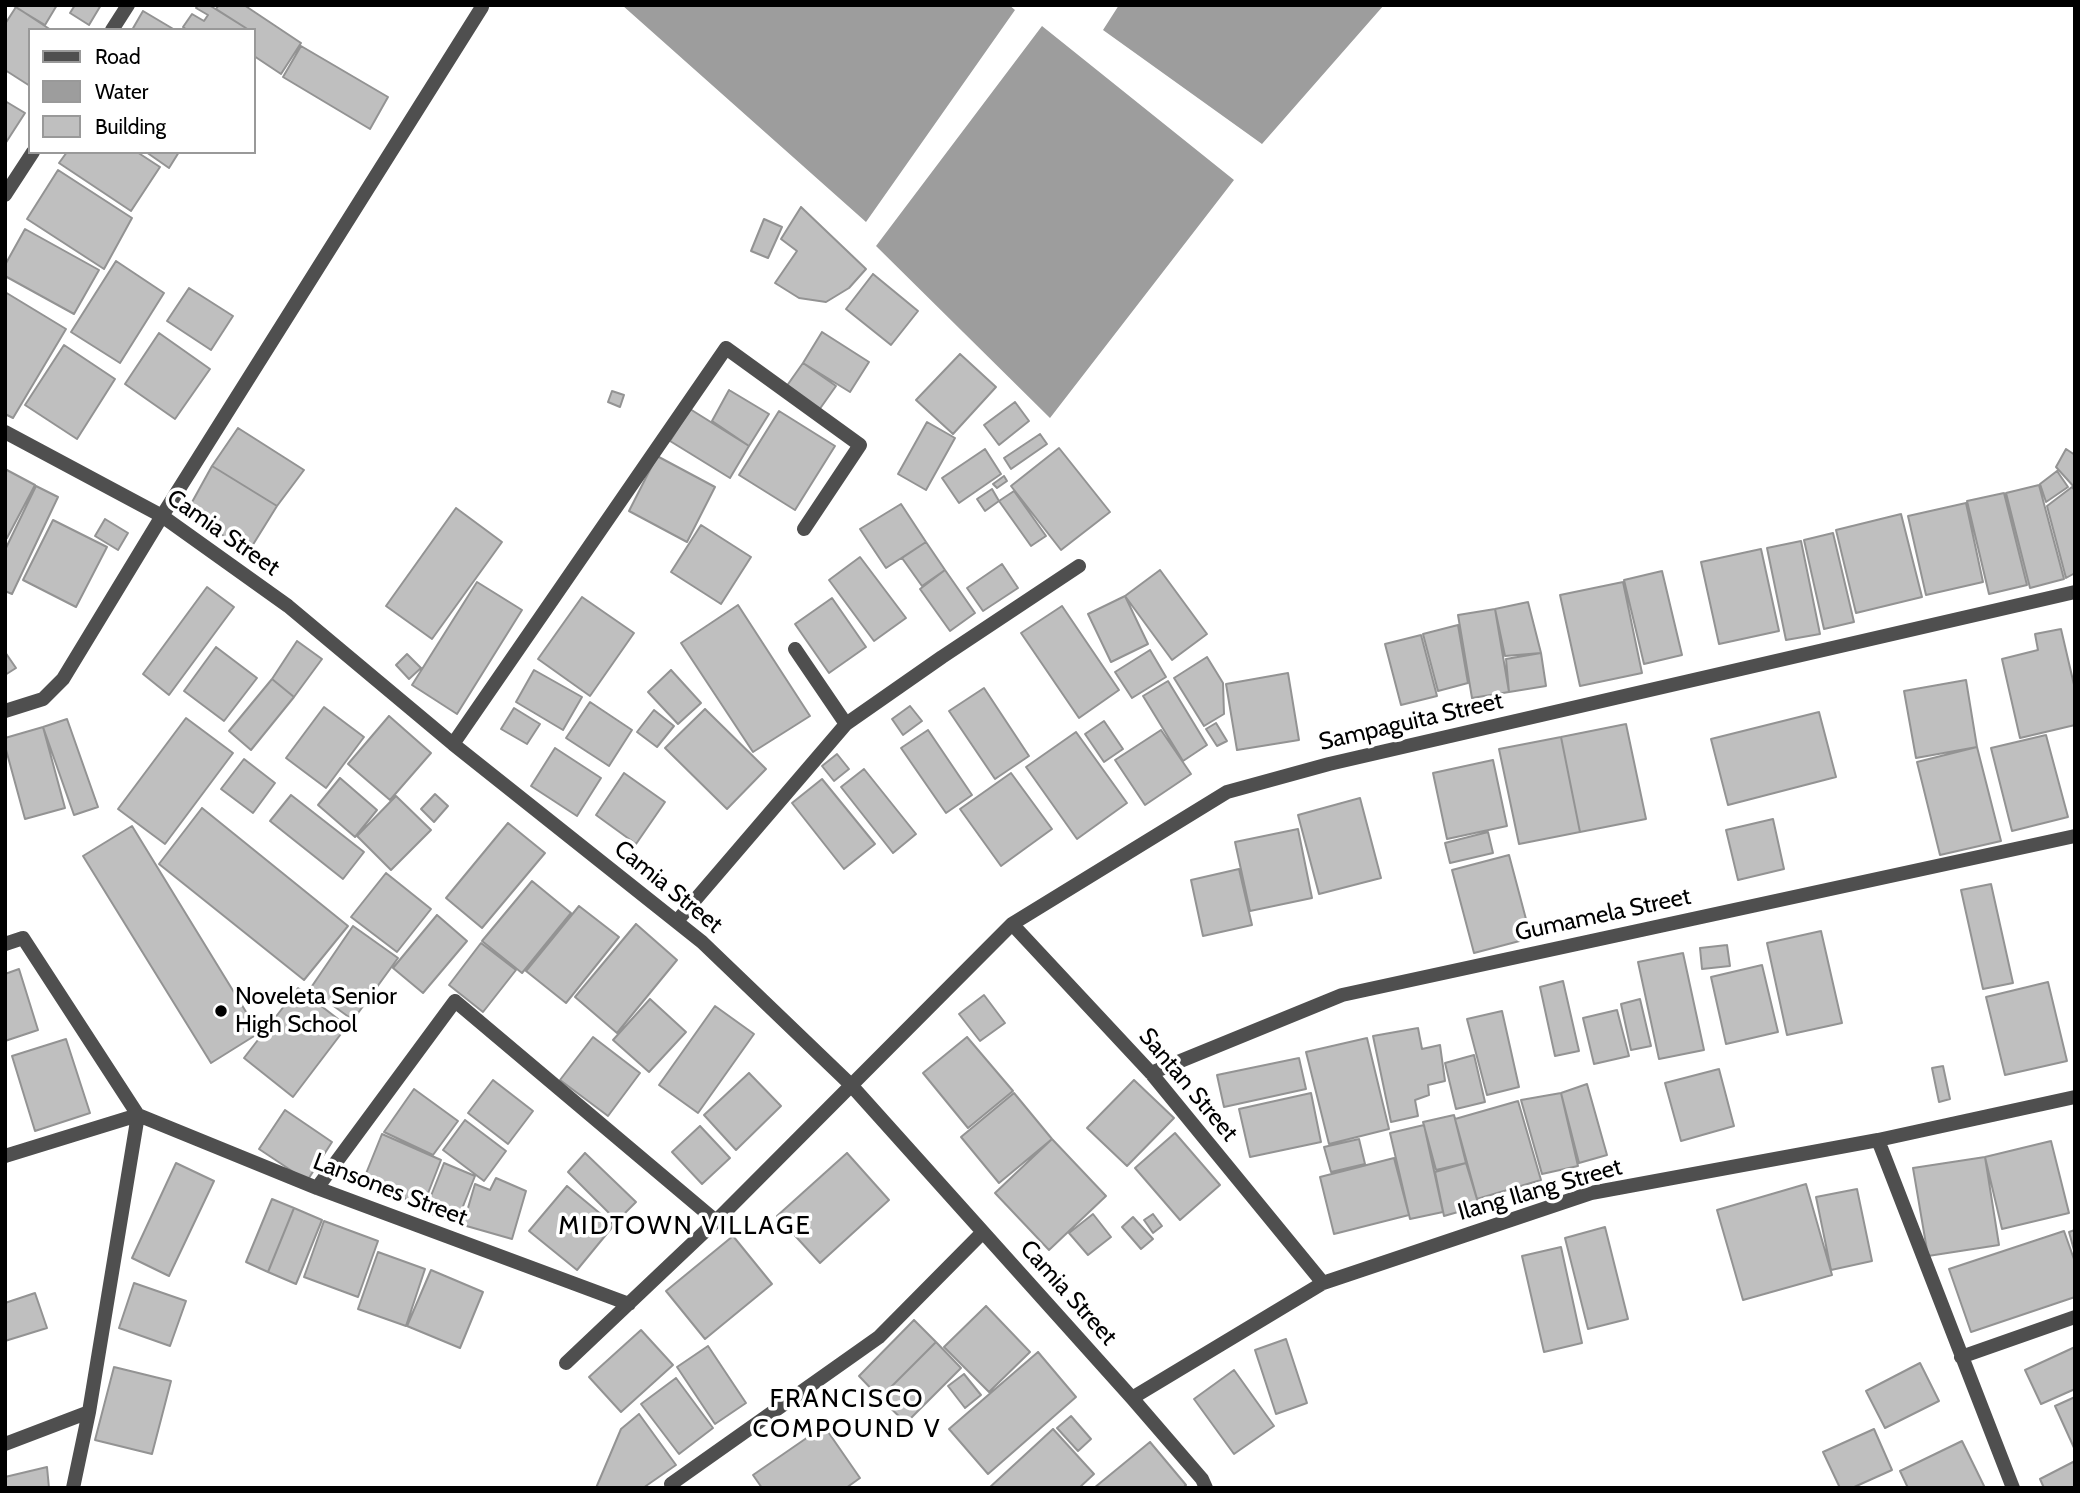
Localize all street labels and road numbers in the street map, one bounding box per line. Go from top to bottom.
street label: Camia Street [161,484,285,582]
street label: Sampaguita Street [1316,687,1506,757]
street label: Camia Street [608,835,728,939]
street label: Gumamela Street [1513,882,1693,948]
street label: Santan Street [1132,1023,1244,1147]
street label: Lansones Street [309,1147,471,1233]
street label: Ilang Ilang Street [1455,1153,1625,1227]
street label: Camia Street [1013,1235,1123,1351]

